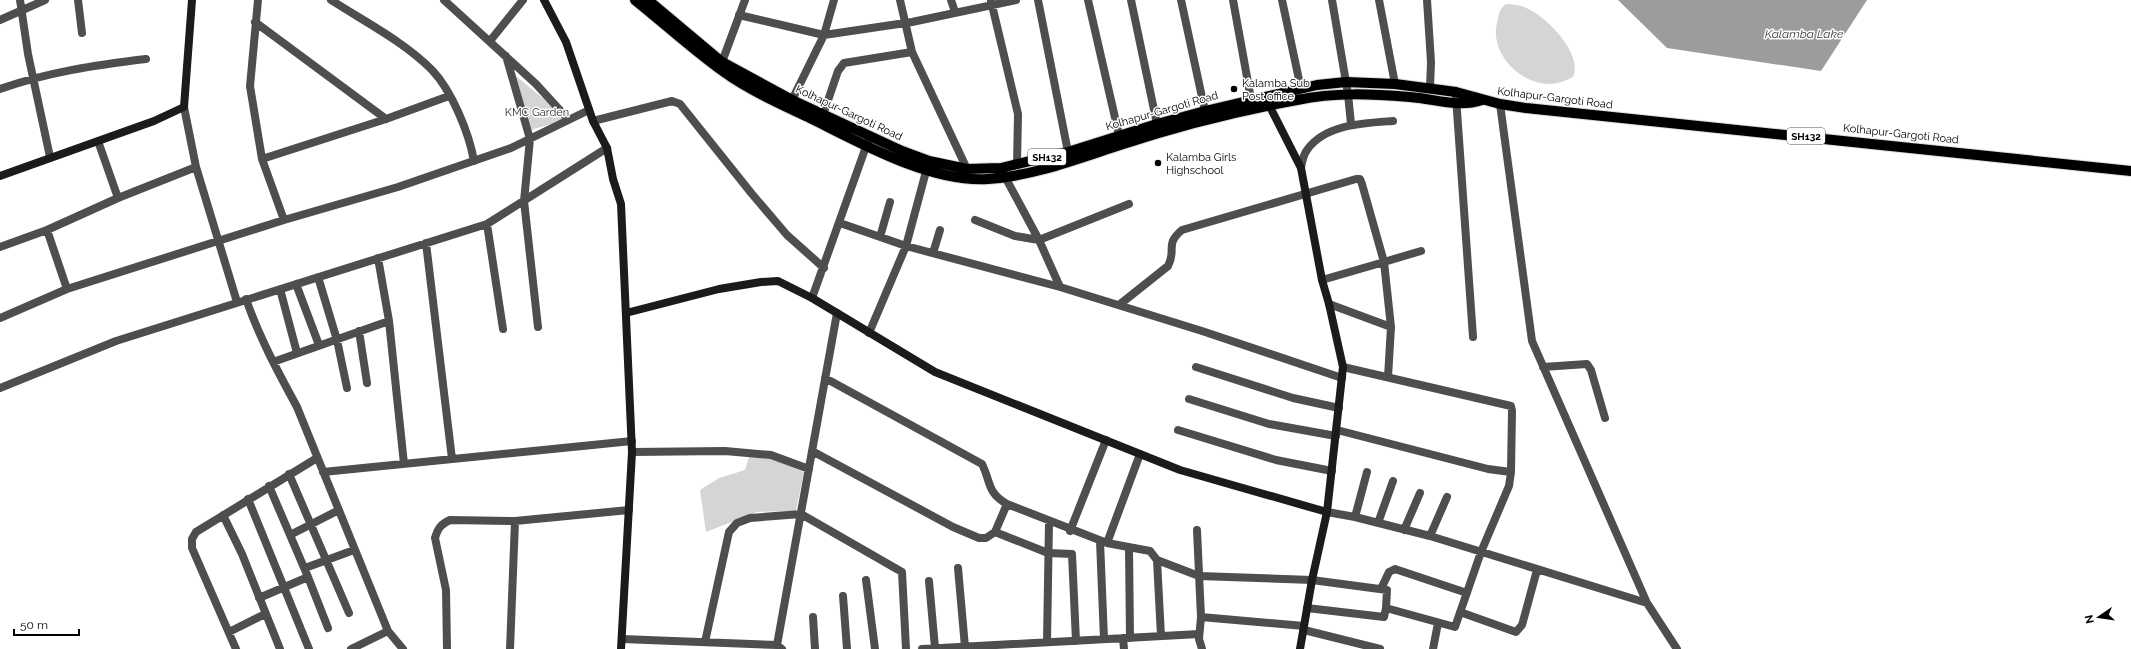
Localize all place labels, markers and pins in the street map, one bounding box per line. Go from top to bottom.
place label: Kalamba Sub Post office [1242,77,1310,103]
marker: Kalamba Sub Post office [1229,84,1239,94]
place label: Kalamba Girls Highschool [1166,151,1236,177]
marker: Kalamba Girls Highschool [1153,158,1163,168]

